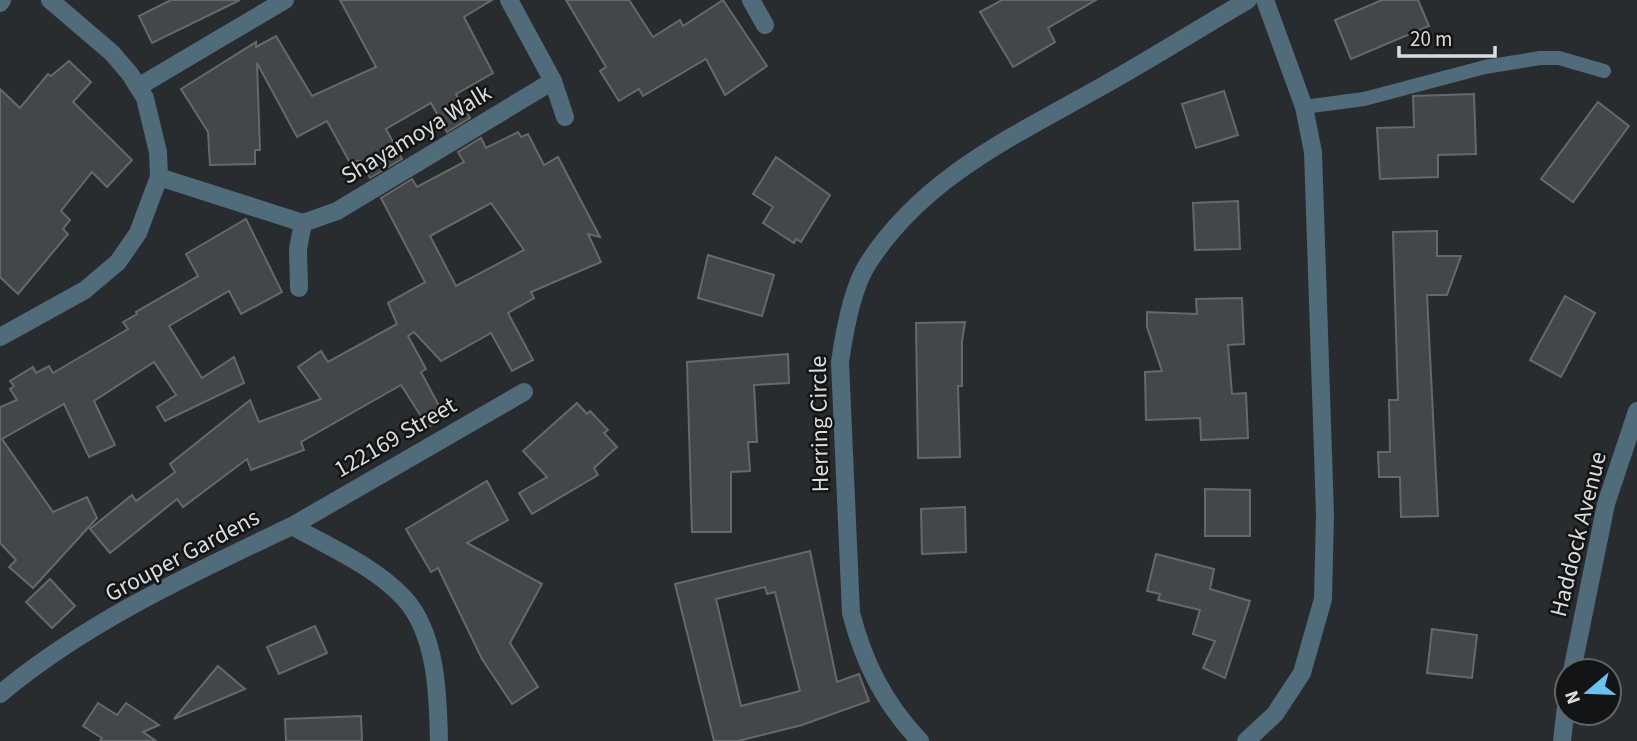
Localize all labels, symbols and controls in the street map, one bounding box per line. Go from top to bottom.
scale bar [1399,14,1495,58]
text: 20 m [1410,24,1452,54]
street label: Shayamoya Walk [334,76,498,193]
street label: Herring Circle [801,355,838,493]
street label: 122169 Street [327,388,463,487]
street label: Haddock Avenue [1541,448,1616,620]
street label: Grouper Gardens [99,500,266,611]
north arrow [1553,657,1623,727]
text: N [1559,687,1588,707]

